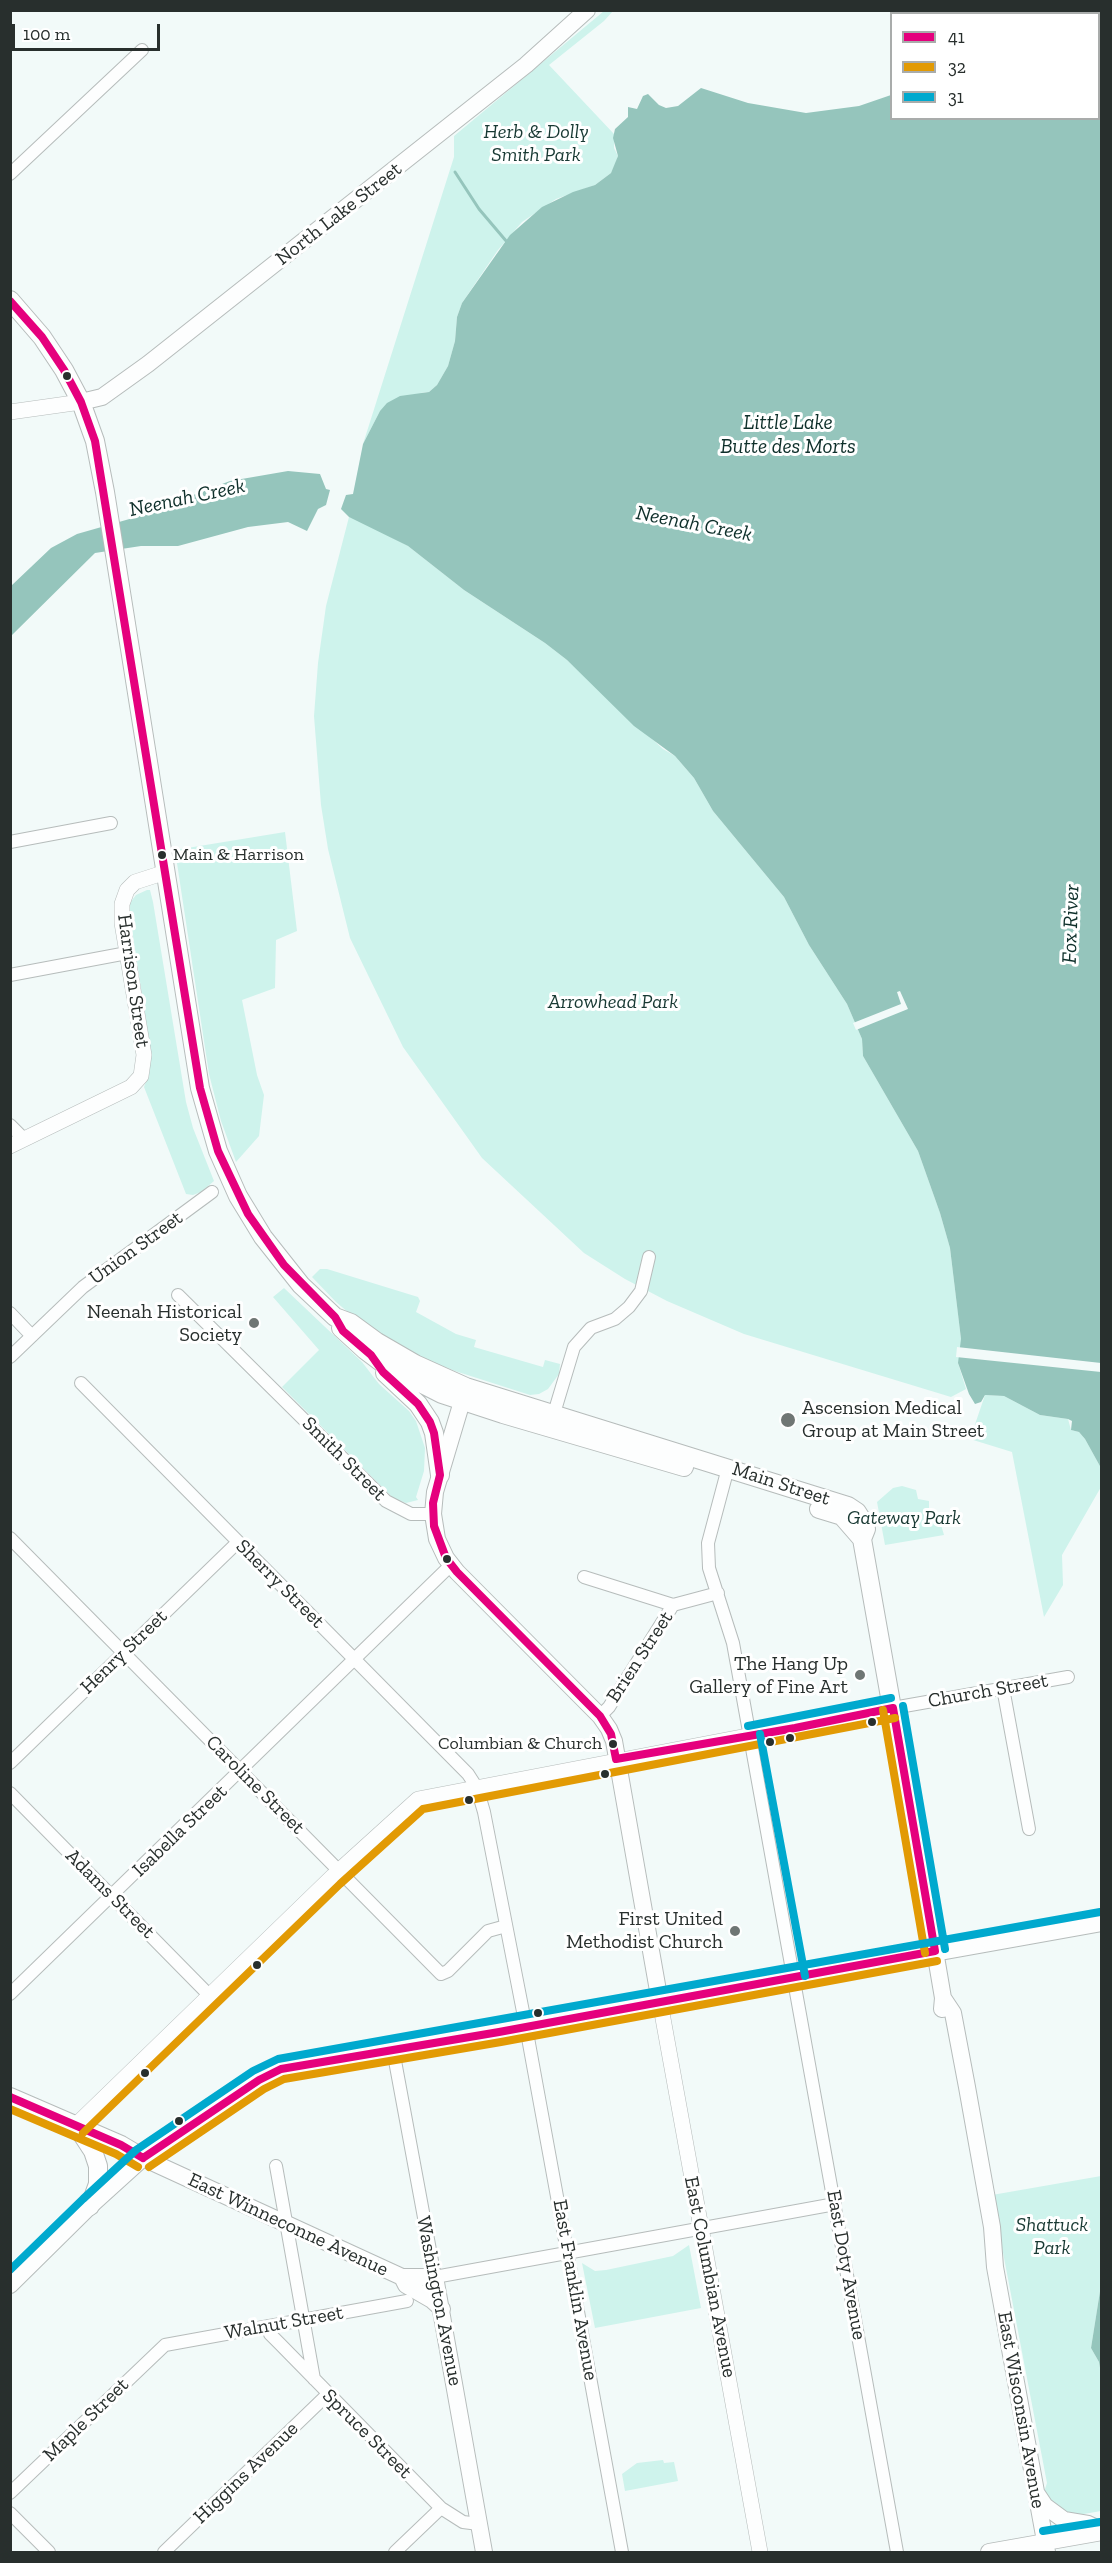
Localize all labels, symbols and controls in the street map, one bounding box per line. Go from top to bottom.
scale bar [15,12,164,50]
legend [890,12,1100,120]
text: 100 m [23,23,70,45]
text: 41 [948,26,965,48]
text: 32 [948,56,966,78]
text: 31 [948,86,964,108]
park label: Herb & Dolly Smith Park [483,120,589,167]
street label: North Lake Street [271,157,407,271]
unlabelled marker [61,370,73,382]
water label: Little Lake Butte des Morts [720,410,856,460]
water label: Neenah Creek [127,473,247,523]
water label: Neenah Creek [634,500,754,548]
place label: Main & Harrison [173,844,304,866]
marker: Main & Harrison [156,849,168,861]
water label: Fox River [1057,884,1085,964]
street label: Harrison Street [112,913,154,1049]
park label: Arrowhead Park [548,990,678,1014]
street label: Union Street [84,1206,188,1290]
place label: Neenah Historical Society [87,1300,242,1347]
marker: Neenah Historical Society [247,1316,261,1330]
place label: Ascension Medical Group at Main Street [802,1396,984,1443]
marker: Ascension Medical Group at Main Street [779,1411,797,1429]
street label: Smith Street [297,1412,391,1506]
street label: Main Street [729,1457,833,1511]
park label: Gateway Park [847,1506,961,1530]
street label: Sherry Street [231,1535,329,1633]
unlabelled marker [441,1553,453,1565]
street label: Henry Street [76,1605,172,1699]
street label: Brien Street [602,1607,678,1707]
place label: The Hang Up Gallery of Fine Art [689,1652,848,1699]
marker: The Hang Up Gallery of Fine Art [853,1668,867,1682]
street label: Church Street [926,1669,1050,1713]
unlabelled marker [866,1716,878,1728]
street label: Caroline Street [200,1730,310,1840]
unlabelled marker [784,1732,796,1744]
place label: Columbian & Church [438,1733,602,1755]
unlabelled marker [764,1736,776,1748]
marker: Columbian & Church [607,1738,619,1750]
unlabelled marker [599,1768,611,1780]
street label: Isabella Street [128,1780,232,1882]
unlabelled marker [463,1794,475,1806]
street label: Adams Street [60,1844,160,1944]
place label: First United Methodist Church [566,1907,723,1954]
marker: First United Methodist Church [728,1924,742,1938]
unlabelled marker [251,1959,263,1971]
unlabelled marker [532,2007,544,2019]
unlabelled marker [139,2067,151,2079]
unlabelled marker [173,2115,185,2127]
street label: East Winneconne Avenue [184,2168,392,2282]
street label: East Columbian Avenue [679,2174,741,2380]
street label: East Doty Avenue [821,2188,871,2342]
street label: East Franklin Avenue [547,2198,603,2382]
park label: Shattuck Park [1016,2213,1088,2260]
street label: Washington Avenue [411,2214,467,2388]
street label: Walnut Street [223,2301,345,2345]
street label: East Wisconsin Avenue [992,2310,1050,2510]
street label: Maple Street [38,2373,134,2467]
street label: Spruce Street [317,2384,417,2484]
street label: Higgins Avenue [189,2417,303,2529]

